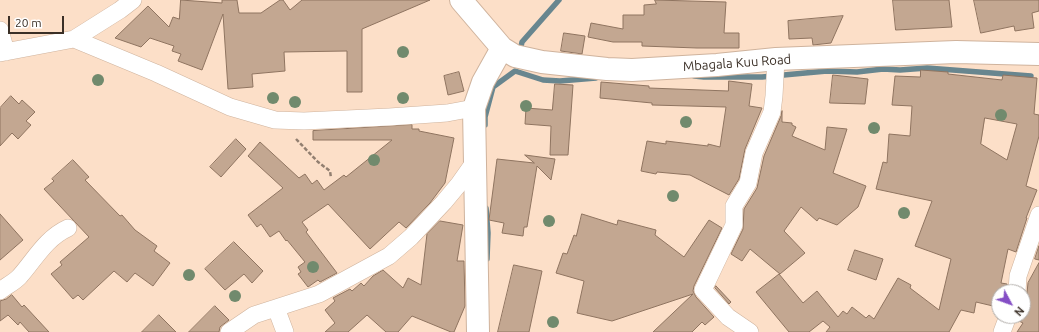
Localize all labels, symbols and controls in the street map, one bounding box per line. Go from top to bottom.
scale bar [10,8,66,34]
text: 20 m [15,16,42,29]
street label: Mbagala Kuu Road [682,51,792,75]
north arrow [991,284,1031,324]
text: N [1012,304,1027,318]

